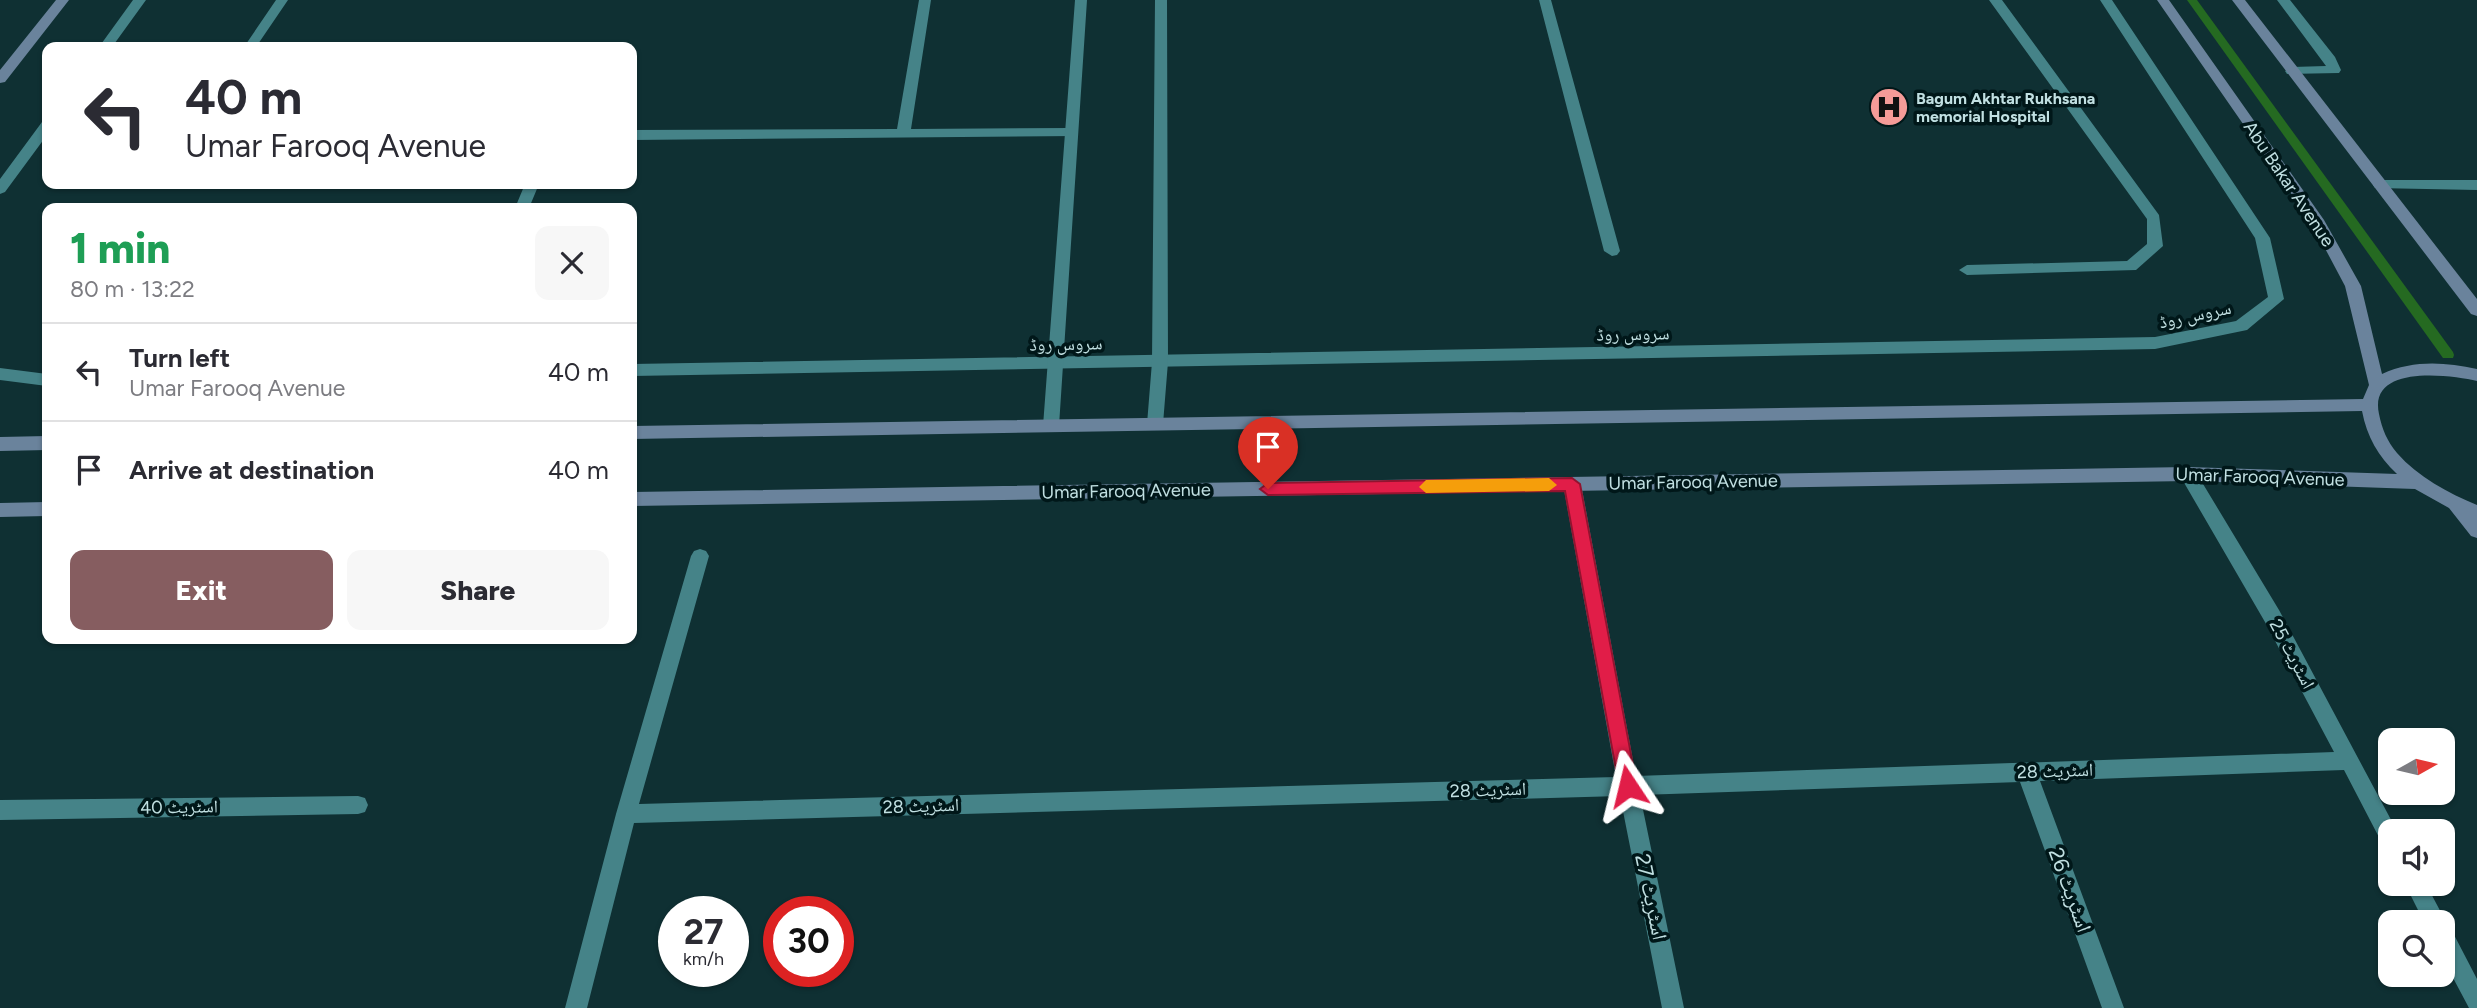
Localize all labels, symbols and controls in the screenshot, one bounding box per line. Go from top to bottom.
text: 40 m [185,67,302,126]
icon: left [70,70,161,161]
hospital icon: Bagum Akhtar Rukhsana memorial Hospital [1868,86,1910,128]
place label: Bagum Akhtar Rukhsana memorial Hospital [1916,89,2095,126]
street label: Abu Bakar Avenue [2239,117,2339,251]
text: Umar Farooq Avenue [185,127,486,165]
text: 1 min [70,223,170,274]
button: close [535,226,609,300]
text: 80 m · 13:22 [70,275,195,303]
street label: سروس روڈ [2157,297,2233,333]
street label: سروس روڈ [1596,322,1670,346]
street label: سروس روڈ [1029,332,1103,356]
text: Turn left [129,342,230,374]
icon: left [70,353,108,391]
text: 40 m [548,356,609,388]
text: Umar Farooq Avenue [129,374,345,402]
pin [1238,417,1298,489]
icon: arrive [1249,428,1287,466]
icon: arrive [70,451,108,489]
text: Arrive at destination [129,454,374,486]
text: 40 m [548,454,609,486]
street label: Umar Farooq Avenue [2175,463,2345,491]
street label: Umar Farooq Avenue [1608,470,1778,494]
street label: Umar Farooq Avenue [1041,479,1211,503]
button: Exit [70,550,333,630]
button: Share [347,550,609,630]
street label: اسٹریٹ 25 [2265,615,2319,693]
north arrow [2378,728,2455,805]
map controls [2378,728,2455,987]
position arrow [1591,749,1665,823]
street label: اسٹریٹ 28 [2016,759,2094,783]
street label: اسٹریٹ 28 [1449,778,1527,802]
street label: اسٹریٹ 28 [882,794,960,818]
street label: اسٹریٹ 40 [140,795,218,819]
button: sound [2378,819,2455,896]
street label: اسٹریٹ 26 [2044,844,2097,935]
street label: اسٹریٹ 27 [1630,852,1673,942]
speed limit sign: 30 [763,896,854,987]
button: search [2378,910,2455,987]
text: 27 [684,911,723,953]
text: km/h [683,948,724,970]

